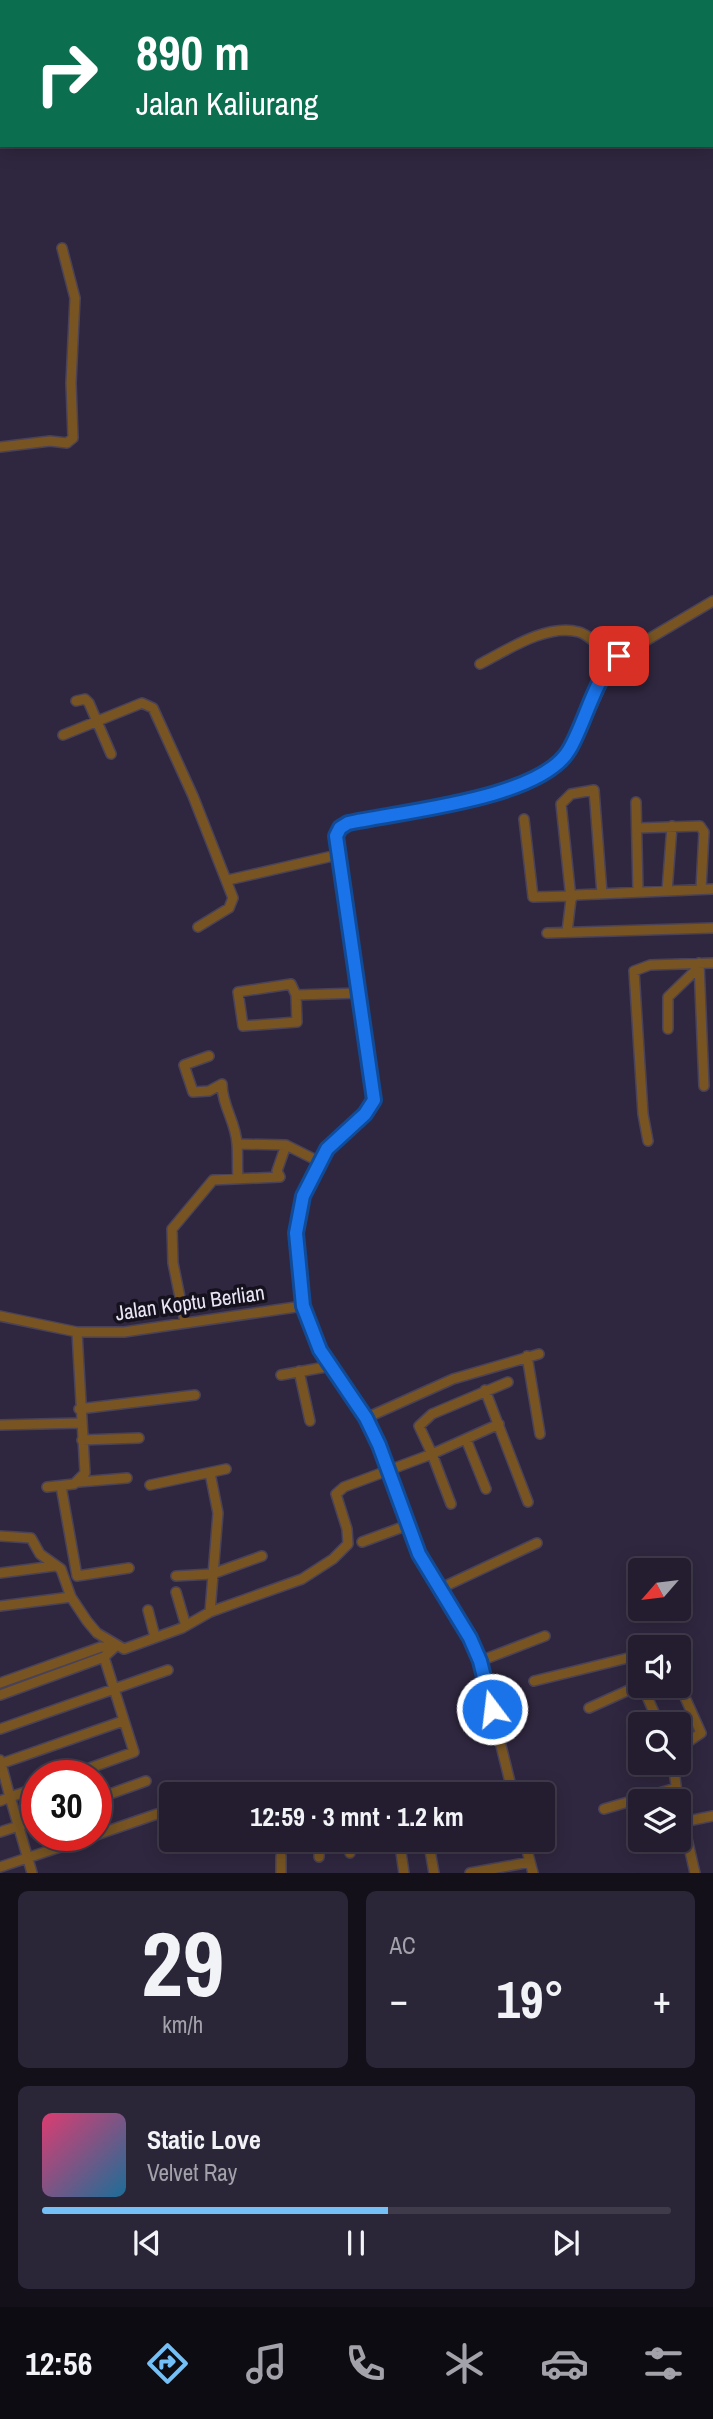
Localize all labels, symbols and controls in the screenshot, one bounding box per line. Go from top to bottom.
text: 890 m [136,19,250,85]
icon: right [21,28,112,119]
text: Jalan Kaliurang [136,82,318,125]
pin [589,626,649,686]
icon: arrive [600,637,638,675]
street label: Jalan Koptu Berlian [113,1278,266,1327]
north arrow [628,1558,691,1620]
map controls [628,1558,691,1852]
button: sound [628,1635,691,1698]
position arrow [455,1672,529,1746]
button: search [628,1712,691,1775]
speed limit sign: 30 [21,1760,112,1851]
button: layers [628,1789,691,1852]
text: 12:59 · 3 mnt · 1.2 km [250,1799,464,1834]
text: 29 [141,1902,224,2024]
text: AC [390,1930,416,1961]
text: 19° [496,1964,564,2034]
text: − [390,1974,408,2025]
text: + [653,1974,671,2025]
text: km/h [162,2009,203,2040]
text: Static Love [147,2122,261,2157]
text: Velvet Ray [147,2157,237,2188]
icon: previous [128,2224,166,2262]
icon: pause [337,2224,375,2262]
icon: next [547,2224,585,2262]
icon: directions [143,2339,192,2388]
icon: music [242,2339,291,2388]
icon: phone [341,2339,390,2388]
icon: climate [440,2339,489,2388]
icon: car [540,2339,589,2388]
icon: filters [639,2339,688,2388]
text: 12:56 [25,2342,92,2385]

